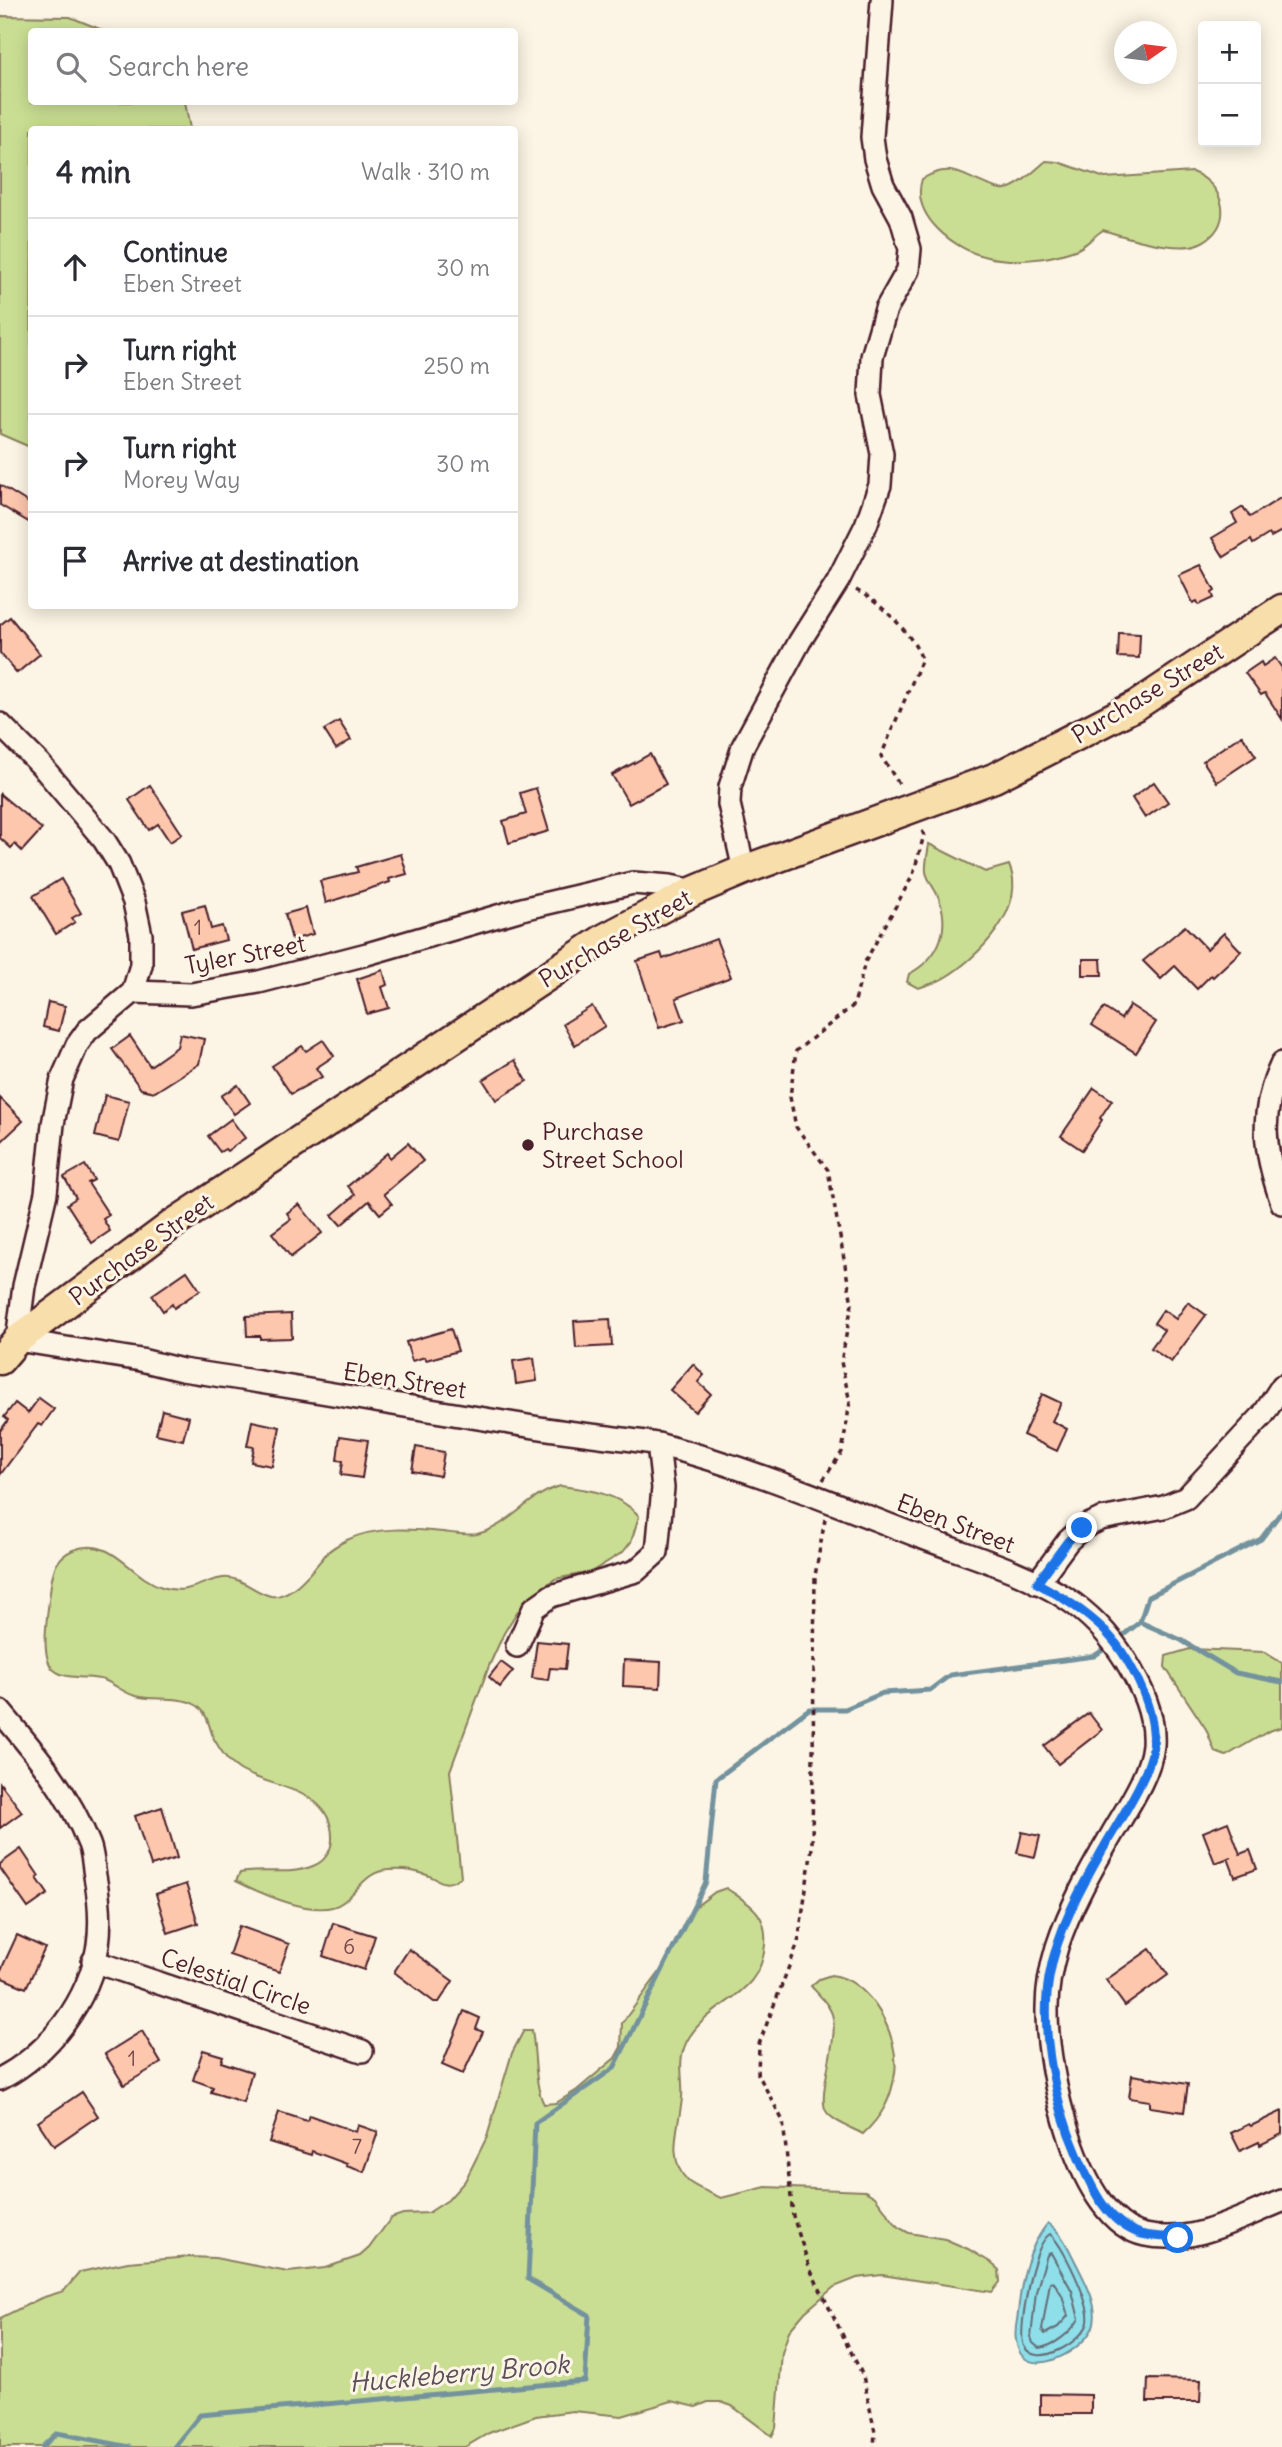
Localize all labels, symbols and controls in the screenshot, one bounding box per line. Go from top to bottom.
north arrow [1114,21,1177,84]
map controls [1198,21,1261,147]
button: + [1198,21,1261,84]
search box [28,28,518,105]
icon: search [52,48,90,86]
text: Search here [108,50,249,83]
button: − [1198,84,1261,147]
text: 4 min [56,153,131,191]
text: Walk · 310 m [361,157,490,186]
text: Continue [123,236,228,269]
icon: ahead [56,248,94,286]
text: 30 m [436,253,490,282]
text: Eben Street [123,269,242,298]
text: Turn right [123,334,236,367]
icon: right [56,346,94,384]
text: 250 m [423,351,490,380]
text: Eben Street [123,367,242,396]
text: Turn right [123,432,236,465]
icon: right [56,444,94,482]
text: 30 m [436,449,490,478]
text: Morey Way [123,465,240,494]
icon: arrive [56,542,94,580]
text: Arrive at destination [123,545,359,578]
street label: Purchase Street [1066,636,1228,750]
street label: Purchase Street [533,882,697,994]
house number: 1 [194,914,202,941]
street label: Tyler Street [182,928,308,980]
place label: Purchase Street School [542,1116,684,1174]
marker: Purchase Street School [520,1137,536,1153]
street label: Purchase Street [63,1186,219,1312]
street label: Eben Street [341,1355,469,1405]
street label: Eben Street [893,1487,1019,1559]
route end [1066,1512,1097,1543]
house number: 6 [343,1933,355,1960]
street label: Celestial Circle [157,1941,315,2021]
house number: 1 [128,2045,136,2072]
house number: 7 [352,2133,362,2160]
route start [1162,2222,1193,2253]
water label: Huckleberry Brook [348,2347,572,2399]

